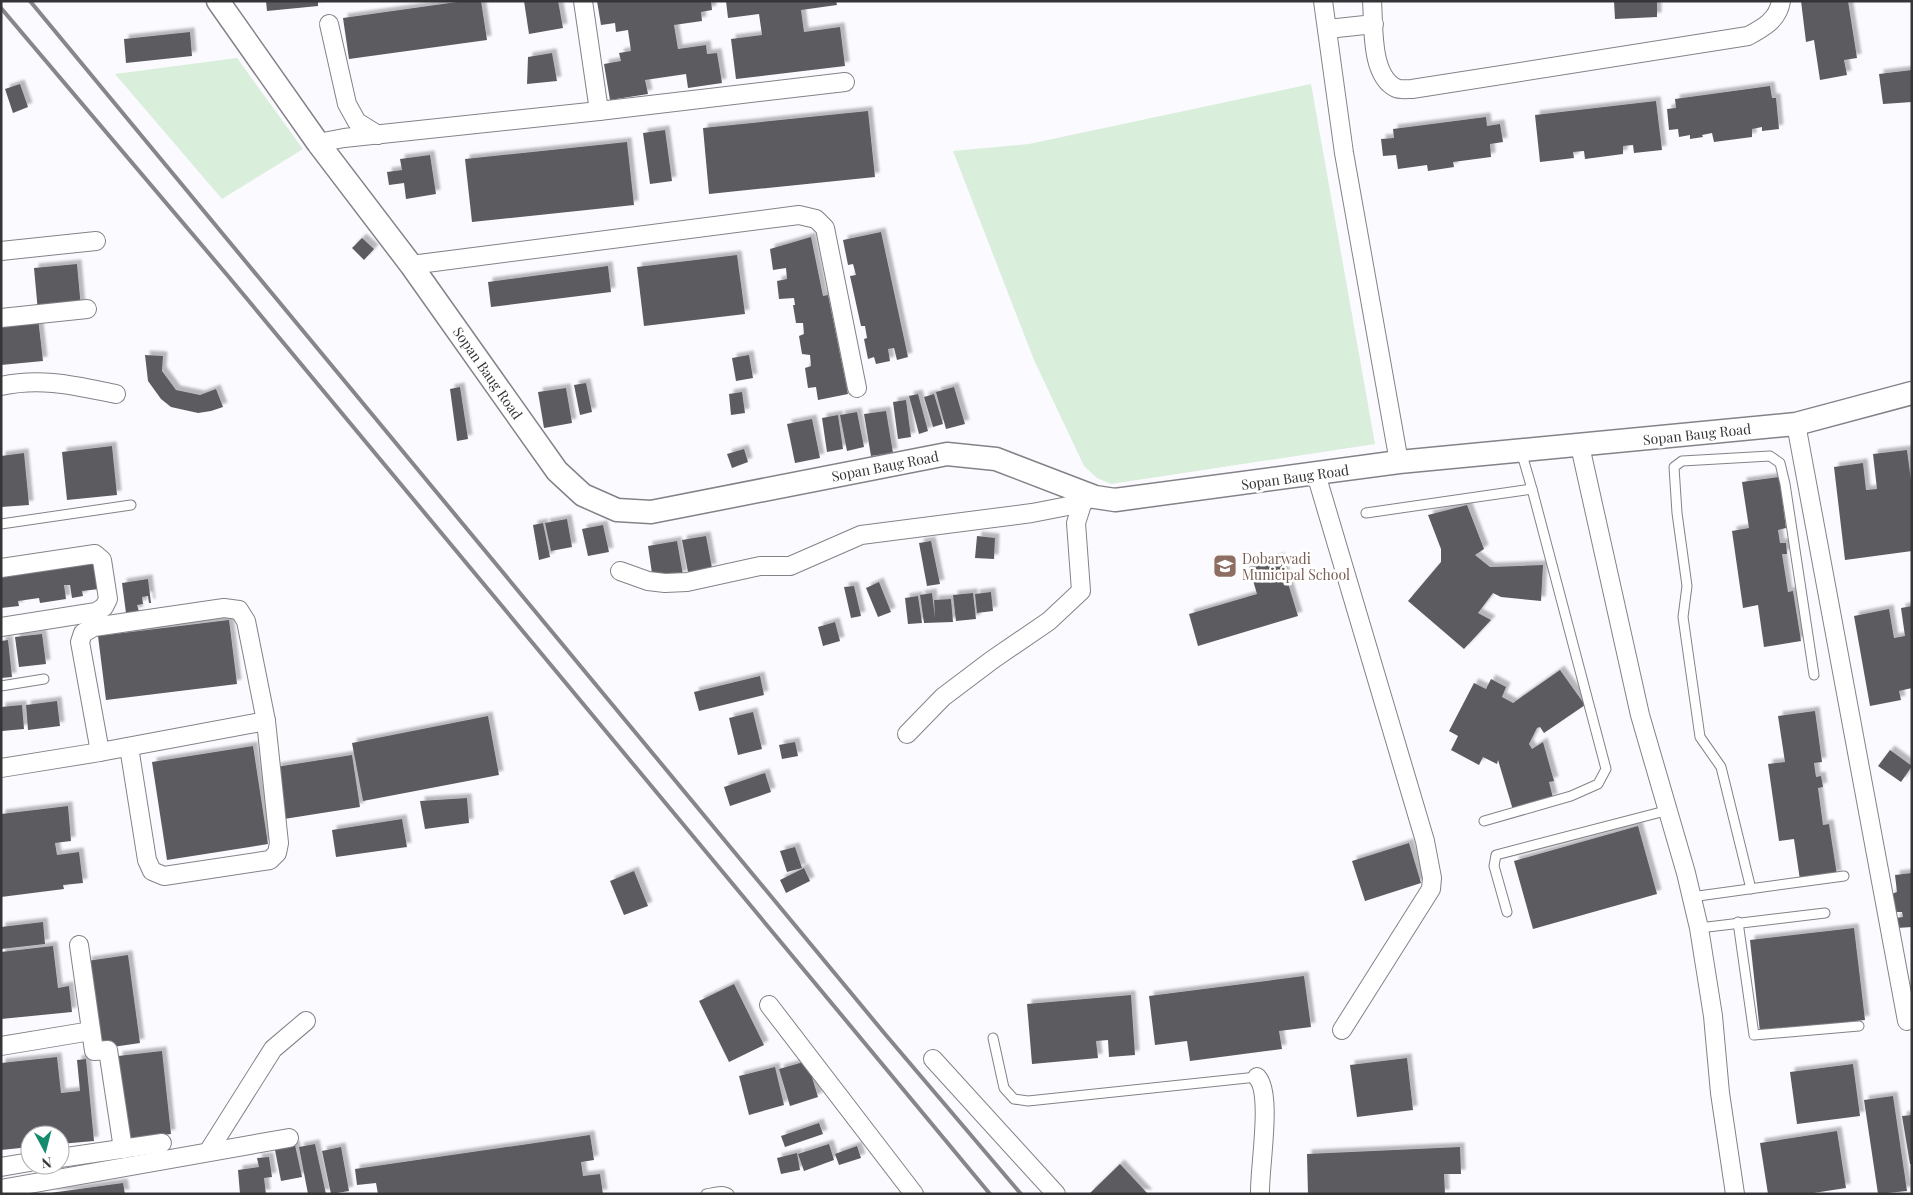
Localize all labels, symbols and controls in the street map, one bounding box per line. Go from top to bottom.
street label: Sopan Baug Road [449,323,527,423]
street label: Sopan Baug Road [1642,419,1752,449]
street label: Sopan Baug Road [830,446,940,486]
street label: Sopan Baug Road [1240,460,1350,494]
place label: Dobarwadi Municipal School [1242,549,1350,584]
school or university icon: Dobarwadi Municipal School [1212,553,1238,579]
north arrow [20,1125,70,1175]
text: N [40,1153,53,1173]

